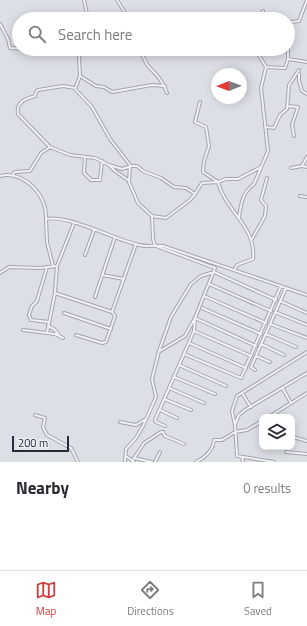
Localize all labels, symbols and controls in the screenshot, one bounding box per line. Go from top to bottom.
search box [12,12,295,56]
icon: search [26,23,48,45]
text: Search here [58,23,132,46]
north arrow [211,68,247,104]
map controls [259,414,295,450]
button: layers [259,414,295,450]
scale bar [12,434,69,453]
text: 200 m [18,435,48,451]
text: Nearby [16,475,69,501]
text: 0 results [243,478,291,498]
tab: Map [35,579,57,619]
tab: Directions [127,579,174,619]
tab: Saved [244,579,272,619]

